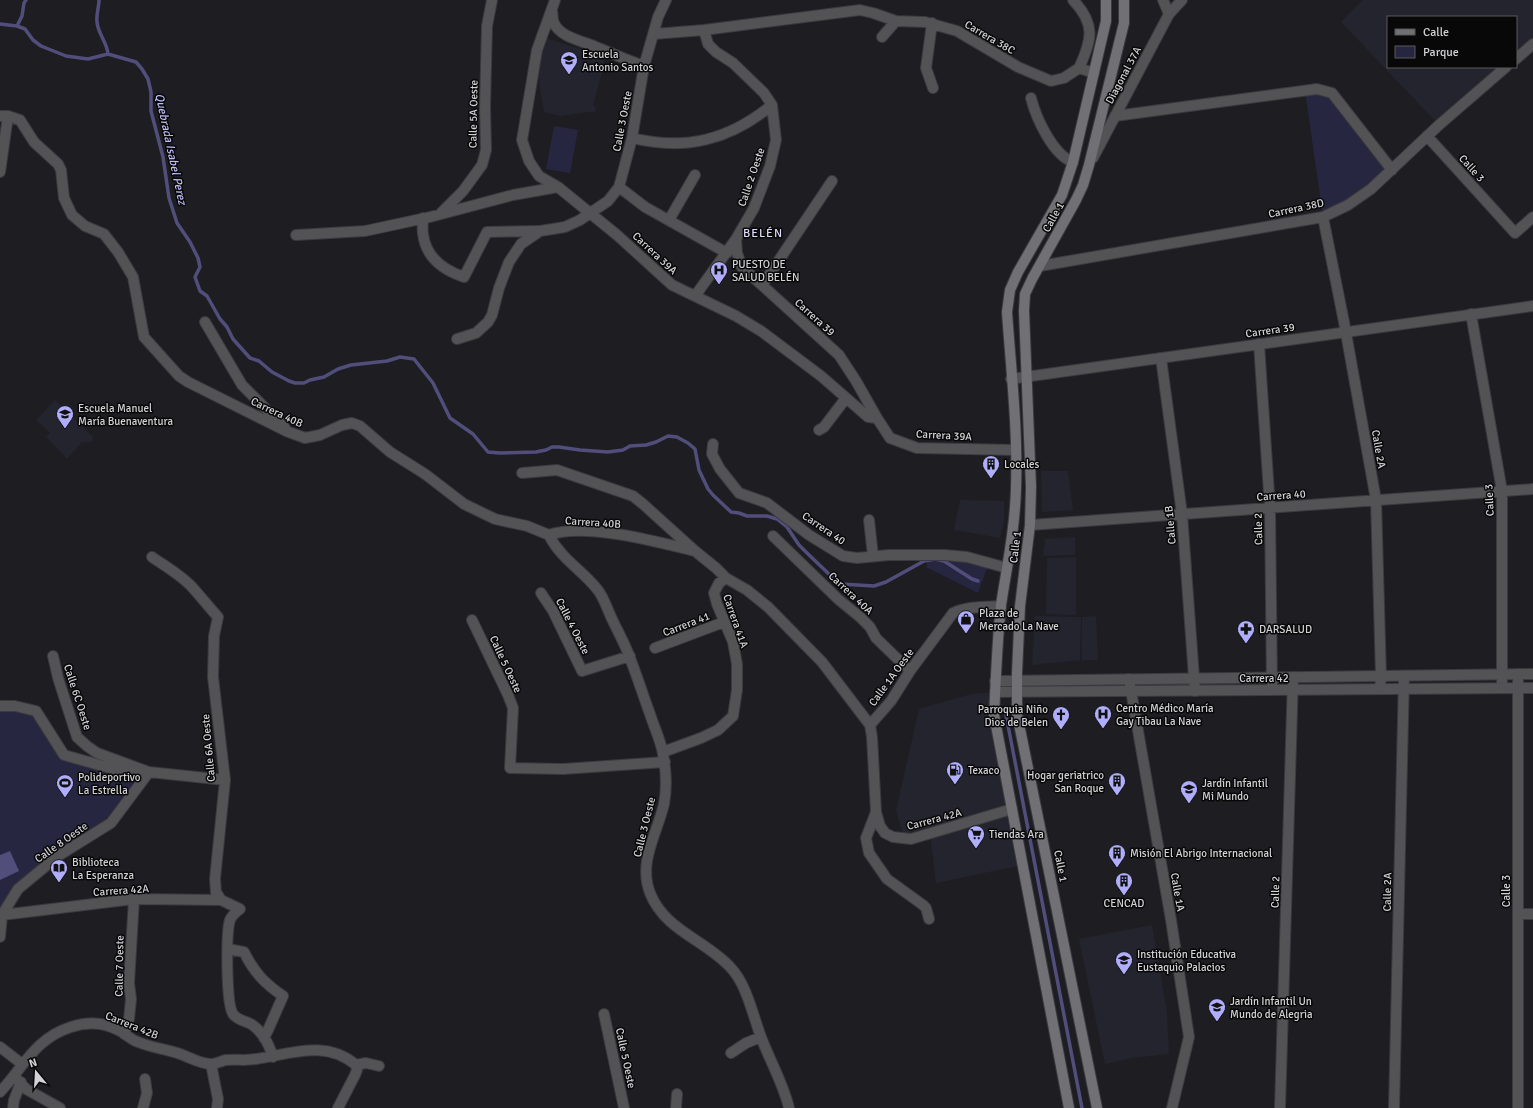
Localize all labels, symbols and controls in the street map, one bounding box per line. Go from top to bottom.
legend [1387,16,1517,68]
street label: Carrera 38C [962,18,1018,57]
text: Calle [1423,25,1449,40]
street label: Diagonal 37A [1103,44,1144,106]
text: Parque [1423,45,1459,60]
place label: Escuela Antonio Santos [582,48,653,74]
school or university icon: Escuela Antonio Santos [559,50,579,75]
street label: Calle 5A Oeste [466,80,481,148]
street label: Calle 3 Oeste [610,90,635,153]
water label: Quebrada Isabel Perez [151,92,190,208]
street label: Calle 2 Oeste [735,146,768,208]
street label: Calle 3 [1456,152,1487,185]
street label: Carrera 38D [1267,196,1325,221]
street label: Calle 1 [1040,200,1067,234]
district label: BELÉN [743,226,783,241]
street label: Carrera 39A [630,229,680,277]
place label: PUESTO DE SALUD BELÉN [732,258,799,284]
hospital icon: PUESTO DE SALUD BELÉN [709,260,729,285]
street label: Carrera 39 [792,296,837,339]
street label: Carrera 39 [1245,321,1295,340]
street label: Carrera 40B [249,395,305,430]
place label: Escuela Manuel María Buenaventura [78,402,173,428]
school or university icon: Escuela Manuel María Buenaventura [55,404,75,429]
street label: Carrera 39A [916,428,973,443]
street label: Calle 2A [1369,429,1388,470]
building icon: Locales [981,454,1001,479]
place label: Locales [1004,458,1040,471]
street label: Calle 3 [1482,483,1497,516]
street label: Carrera 40 [1256,487,1306,504]
street label: Calle 1B [1162,505,1179,545]
street label: Carrera 40 [800,509,848,548]
street label: Calle 2 [1252,513,1265,545]
street label: Carrera 40B [565,514,622,531]
street label: Calle 1 [1007,530,1024,564]
street label: Carrera 40A [826,569,876,617]
street label: Carrera 41A [720,593,751,650]
street label: Calle 4 Oeste [553,596,592,657]
place label: Plaza de Mercado La Nave [979,607,1059,633]
shop icon: Plaza de Mercado La Nave [956,609,976,634]
street label: Carrera 41 [661,610,712,639]
pharmacy icon: DARSALUD [1236,619,1256,644]
place label: DARSALUD [1259,623,1312,636]
street label: Calle 5 Oeste [487,634,524,695]
street label: Calle 1A Oeste [866,646,917,709]
street label: Calle 6C Oeste [61,663,94,732]
street label: Carrera 42 [1239,672,1289,685]
place label: Centro Médico María Gay Tibau La Nave [1116,702,1214,728]
place label: Parroquia Niño Dios de Belen [978,703,1048,729]
hospital icon: Centro Médico María Gay Tibau La Nave [1093,704,1113,729]
church icon: Parroquia Niño Dios de Belen [1051,705,1071,730]
street label: Calle 6A Oeste [199,713,218,782]
fuel station icon: Texaco [945,760,965,785]
place label: Texaco [968,764,1000,777]
place label: Hogar geriatrico San Roque [1027,769,1104,795]
place label: Polideportivo La Estrella [78,771,141,797]
building icon: Hogar geriatrico San Roque [1107,771,1127,796]
sports icon: Polideportivo La Estrella [55,773,75,798]
place label: Jardín Infantil Mi Mundo [1202,777,1268,803]
school or university icon: Jardín Infantil Mi Mundo [1179,779,1199,804]
street label: Calle 3 Oeste [631,796,658,859]
street label: Carrera 42A [905,806,963,833]
street label: Calle 8 Oeste [32,819,90,865]
supermarket icon: Tiendas Ara [966,824,986,849]
place label: Tiendas Ara [989,828,1044,841]
building icon: Misión El Abrigo Internacional [1107,843,1127,868]
place label: Misión El Abrigo Internacional [1130,847,1272,860]
street label: Calle 1 [1051,849,1070,883]
place label: Biblioteca La Esperanza [72,856,134,882]
library icon: Biblioteca La Esperanza [49,858,69,883]
building icon: CENCAD [1114,871,1134,896]
street label: Calle 1A [1168,872,1187,913]
street label: Calle 2A [1381,872,1394,912]
street label: Calle 3 [1500,875,1513,907]
street label: Calle 2 [1268,876,1283,908]
street label: Carrera 42A [93,882,150,899]
place label: CENCAD [1104,897,1144,910]
street label: Calle 7 Oeste [112,935,127,997]
place label: Institución Educativa Eustaquio Palacios [1137,948,1237,974]
school or university icon: Institución Educativa Eustaquio Palacios [1114,950,1134,975]
place label: Jardín Infantil Un Mundo de Alegria [1230,995,1313,1021]
school or university icon: Jardín Infantil Un Mundo de Alegria [1207,997,1227,1022]
street label: Carrera 42B [103,1009,161,1042]
street label: Calle 5 Oeste [613,1027,638,1090]
north arrow [16,1052,56,1092]
text: N [27,1056,39,1070]

